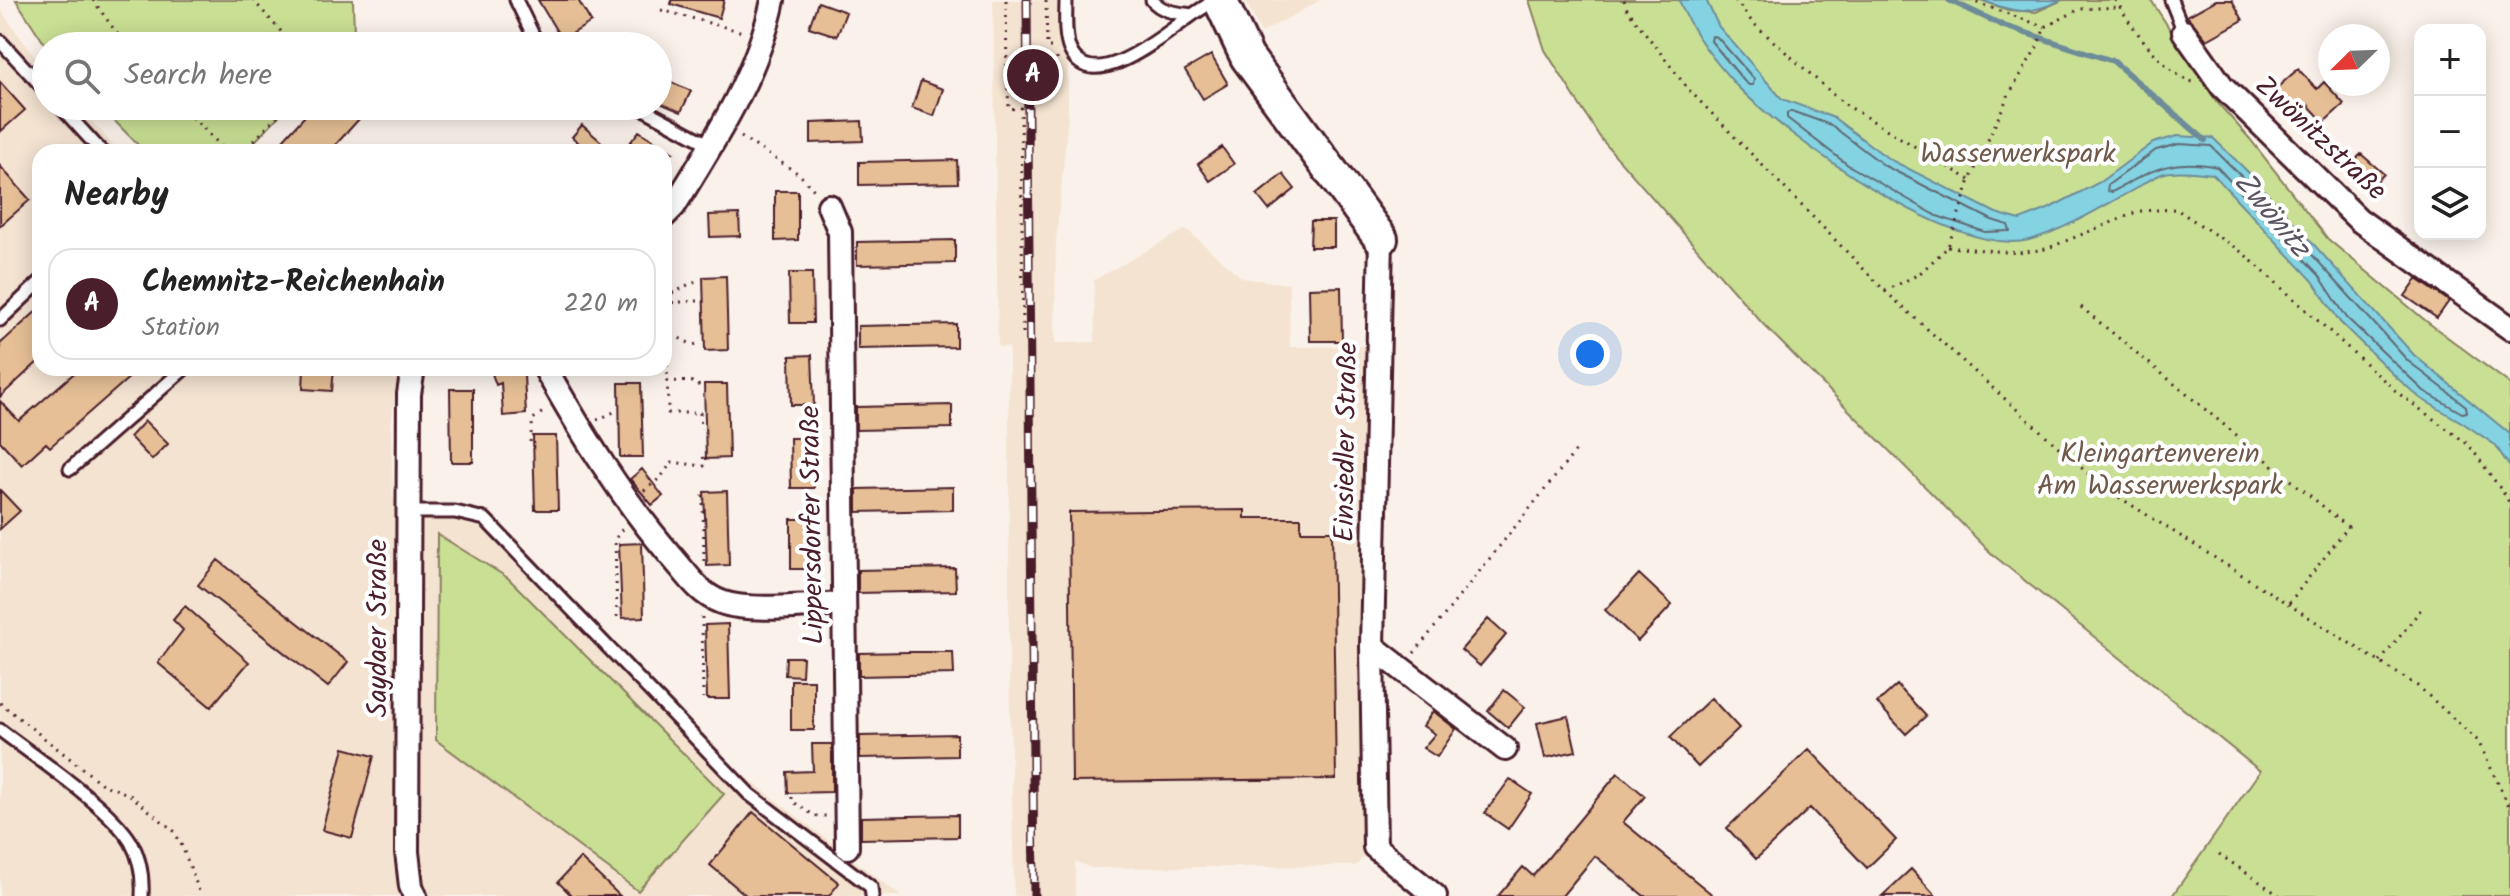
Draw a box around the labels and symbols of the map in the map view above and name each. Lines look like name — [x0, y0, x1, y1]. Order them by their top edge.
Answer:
north arrow — [2318, 24, 2390, 96]
pin: A — [1007, 45, 1059, 105]
street label: Zwönitzstraße — [2243, 65, 2397, 213]
park label: Wasserwerkspark — [1920, 132, 2117, 177]
water label: Zwönitz — [2220, 161, 2323, 271]
your location — [1570, 334, 1610, 374]
street label: Einsiedler Straße — [1323, 341, 1371, 542]
street label: Lippersdorfer Straße — [788, 405, 838, 645]
park label: Kleingartenverein Am Wasserwerkspark — [2037, 432, 2284, 509]
street label: Saydaer Straße — [356, 538, 401, 717]

